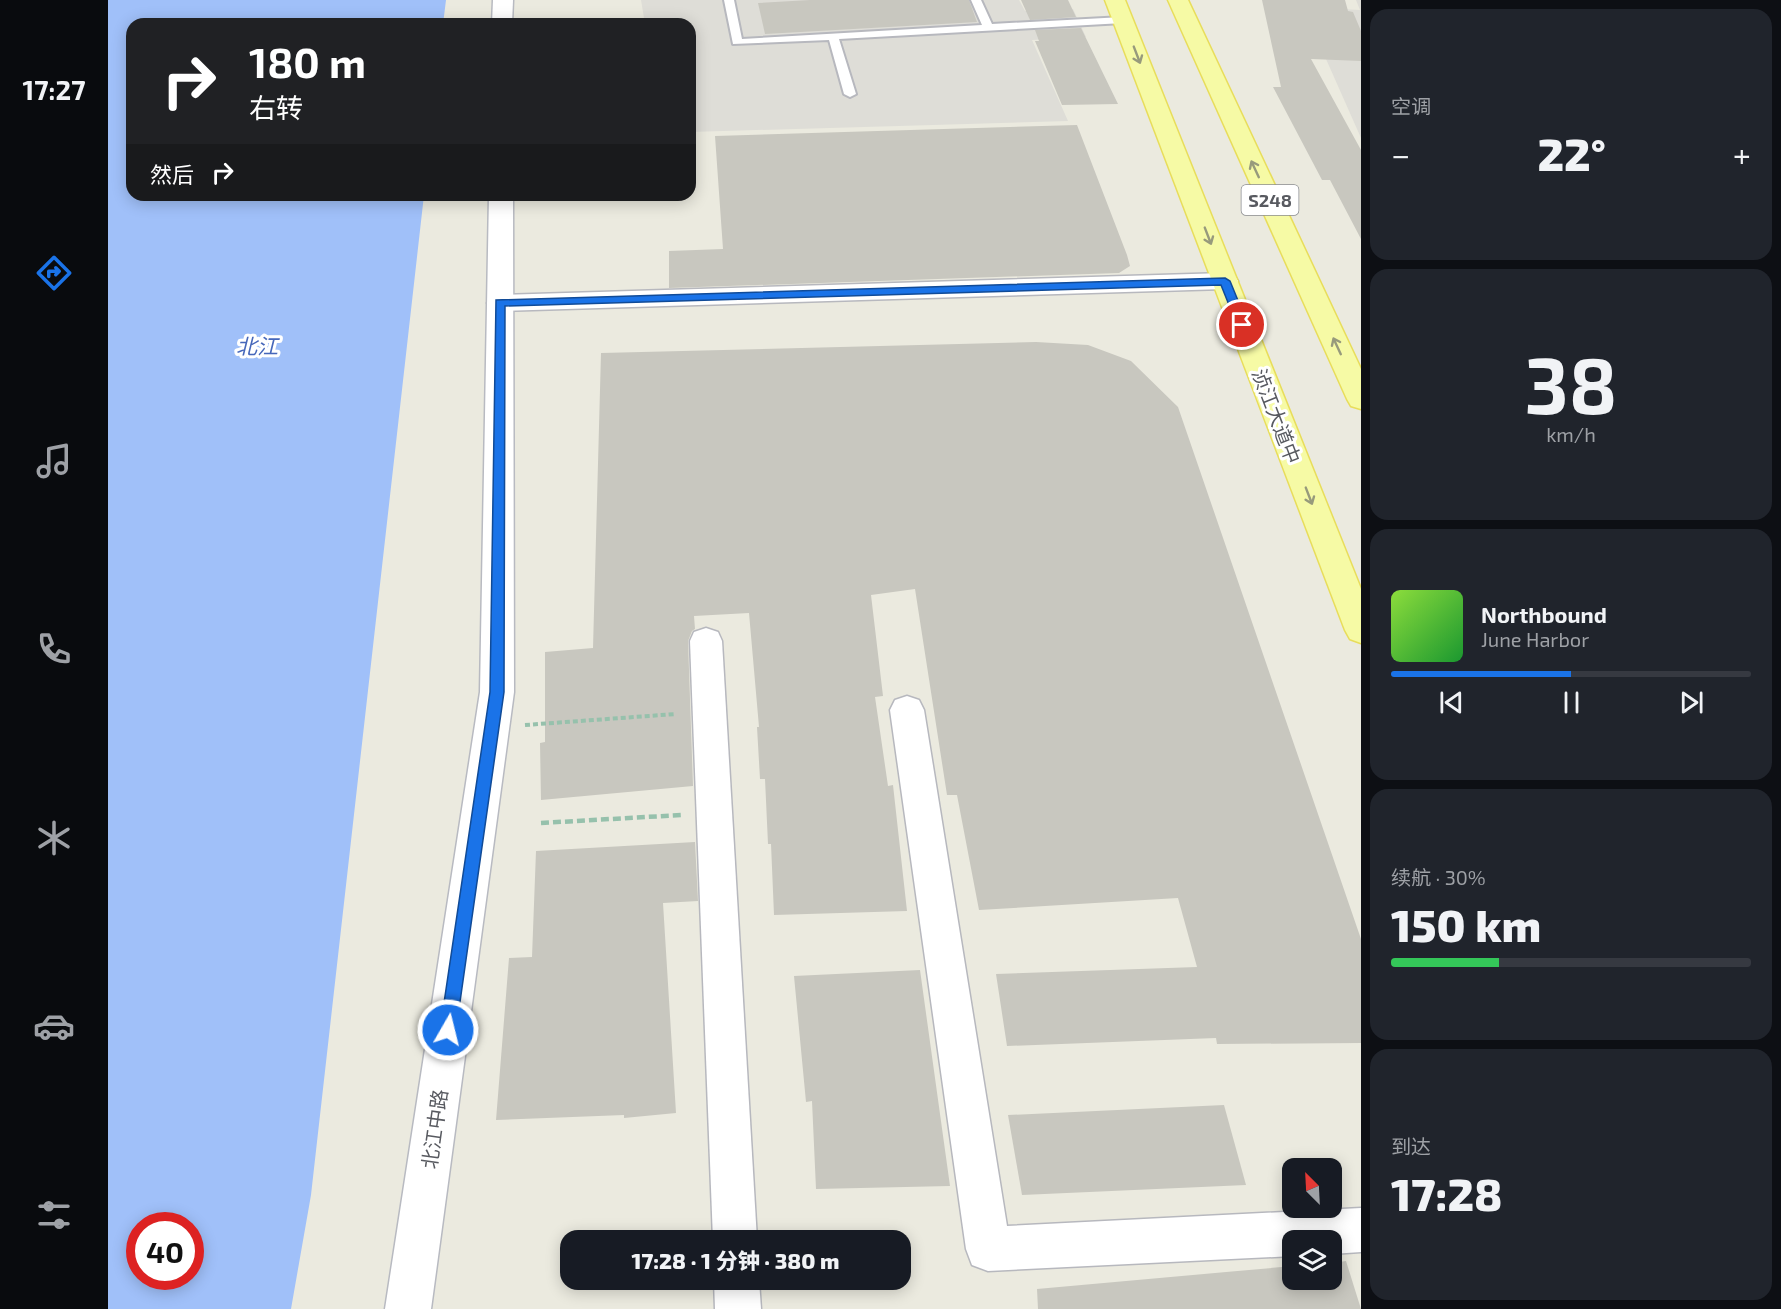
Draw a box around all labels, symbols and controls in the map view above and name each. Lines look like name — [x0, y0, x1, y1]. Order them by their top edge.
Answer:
text: 180 m — [249, 36, 366, 86]
icon: right — [150, 42, 228, 120]
one-way arrow — [1132, 45, 1143, 63]
text: 17:27 — [23, 73, 85, 105]
text: 右转 — [249, 91, 303, 123]
text: 空调 — [1391, 94, 1431, 118]
text: 22° — [1537, 126, 1606, 180]
text: − — [1391, 134, 1410, 174]
text: + — [1733, 134, 1751, 174]
icon: right — [206, 156, 239, 189]
one-way arrow — [1249, 160, 1261, 178]
text: 然后 — [150, 161, 194, 187]
road number: S248 — [1242, 185, 1298, 215]
one-way arrow — [1203, 226, 1214, 245]
icon: directions — [33, 252, 75, 294]
pin — [1216, 299, 1267, 350]
icon: arrive — [1225, 308, 1258, 341]
water label: 北江 — [236, 333, 280, 358]
text: 38 — [1525, 336, 1617, 430]
one-way arrow — [1330, 338, 1342, 356]
street label: 浈江大道中 — [1248, 365, 1306, 467]
text: km/h — [1546, 422, 1596, 446]
icon: music — [33, 440, 75, 482]
one-way arrow — [1304, 486, 1315, 505]
text: Northbound — [1481, 601, 1607, 627]
text: June Harbor — [1481, 627, 1589, 651]
icon: phone — [33, 628, 75, 670]
icon: previous — [1435, 686, 1468, 719]
icon: pause — [1555, 686, 1588, 719]
icon: next — [1675, 686, 1708, 719]
icon: climate — [33, 817, 75, 859]
text: 续航 · 30% — [1391, 865, 1486, 889]
text: 150 km — [1391, 897, 1541, 951]
position arrow — [416, 998, 480, 1062]
icon: car — [33, 1005, 75, 1047]
street label: 北江中路 — [417, 1088, 451, 1170]
text: 到达 — [1391, 1134, 1431, 1158]
north arrow — [1282, 1158, 1342, 1218]
map controls — [1282, 1158, 1342, 1290]
text: 17:28 — [1391, 1166, 1503, 1220]
icon: filters — [33, 1194, 75, 1236]
speed limit sign: 40 — [126, 1212, 204, 1290]
button: layers — [1282, 1230, 1342, 1290]
text: 17:28 · 1 分钟 · 380 m — [631, 1247, 840, 1273]

